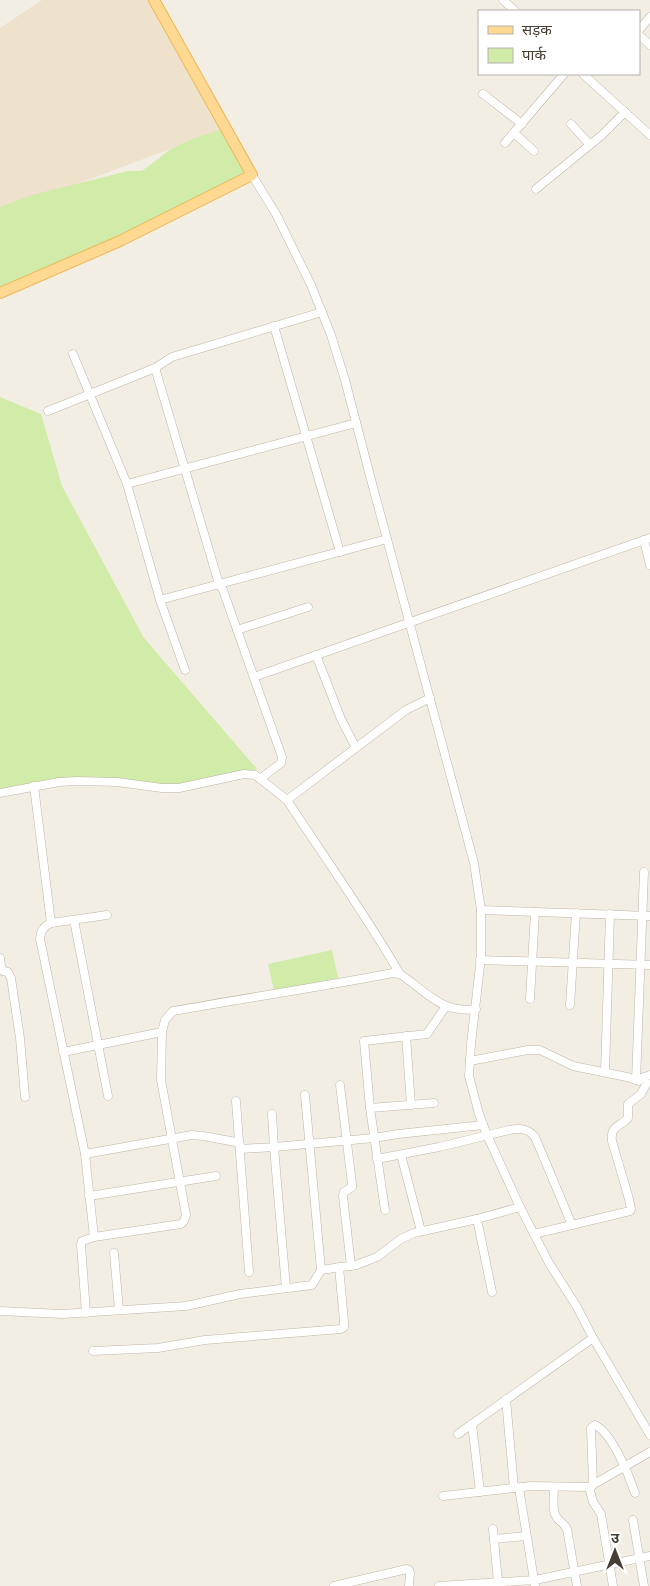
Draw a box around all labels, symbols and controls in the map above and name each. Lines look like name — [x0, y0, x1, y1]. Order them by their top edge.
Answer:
legend — [478, 10, 640, 75]
text: सड़क — [522, 20, 552, 40]
text: पार्क — [522, 45, 546, 65]
north arrow — [590, 1526, 640, 1576]
text: उ — [611, 1529, 620, 1547]

